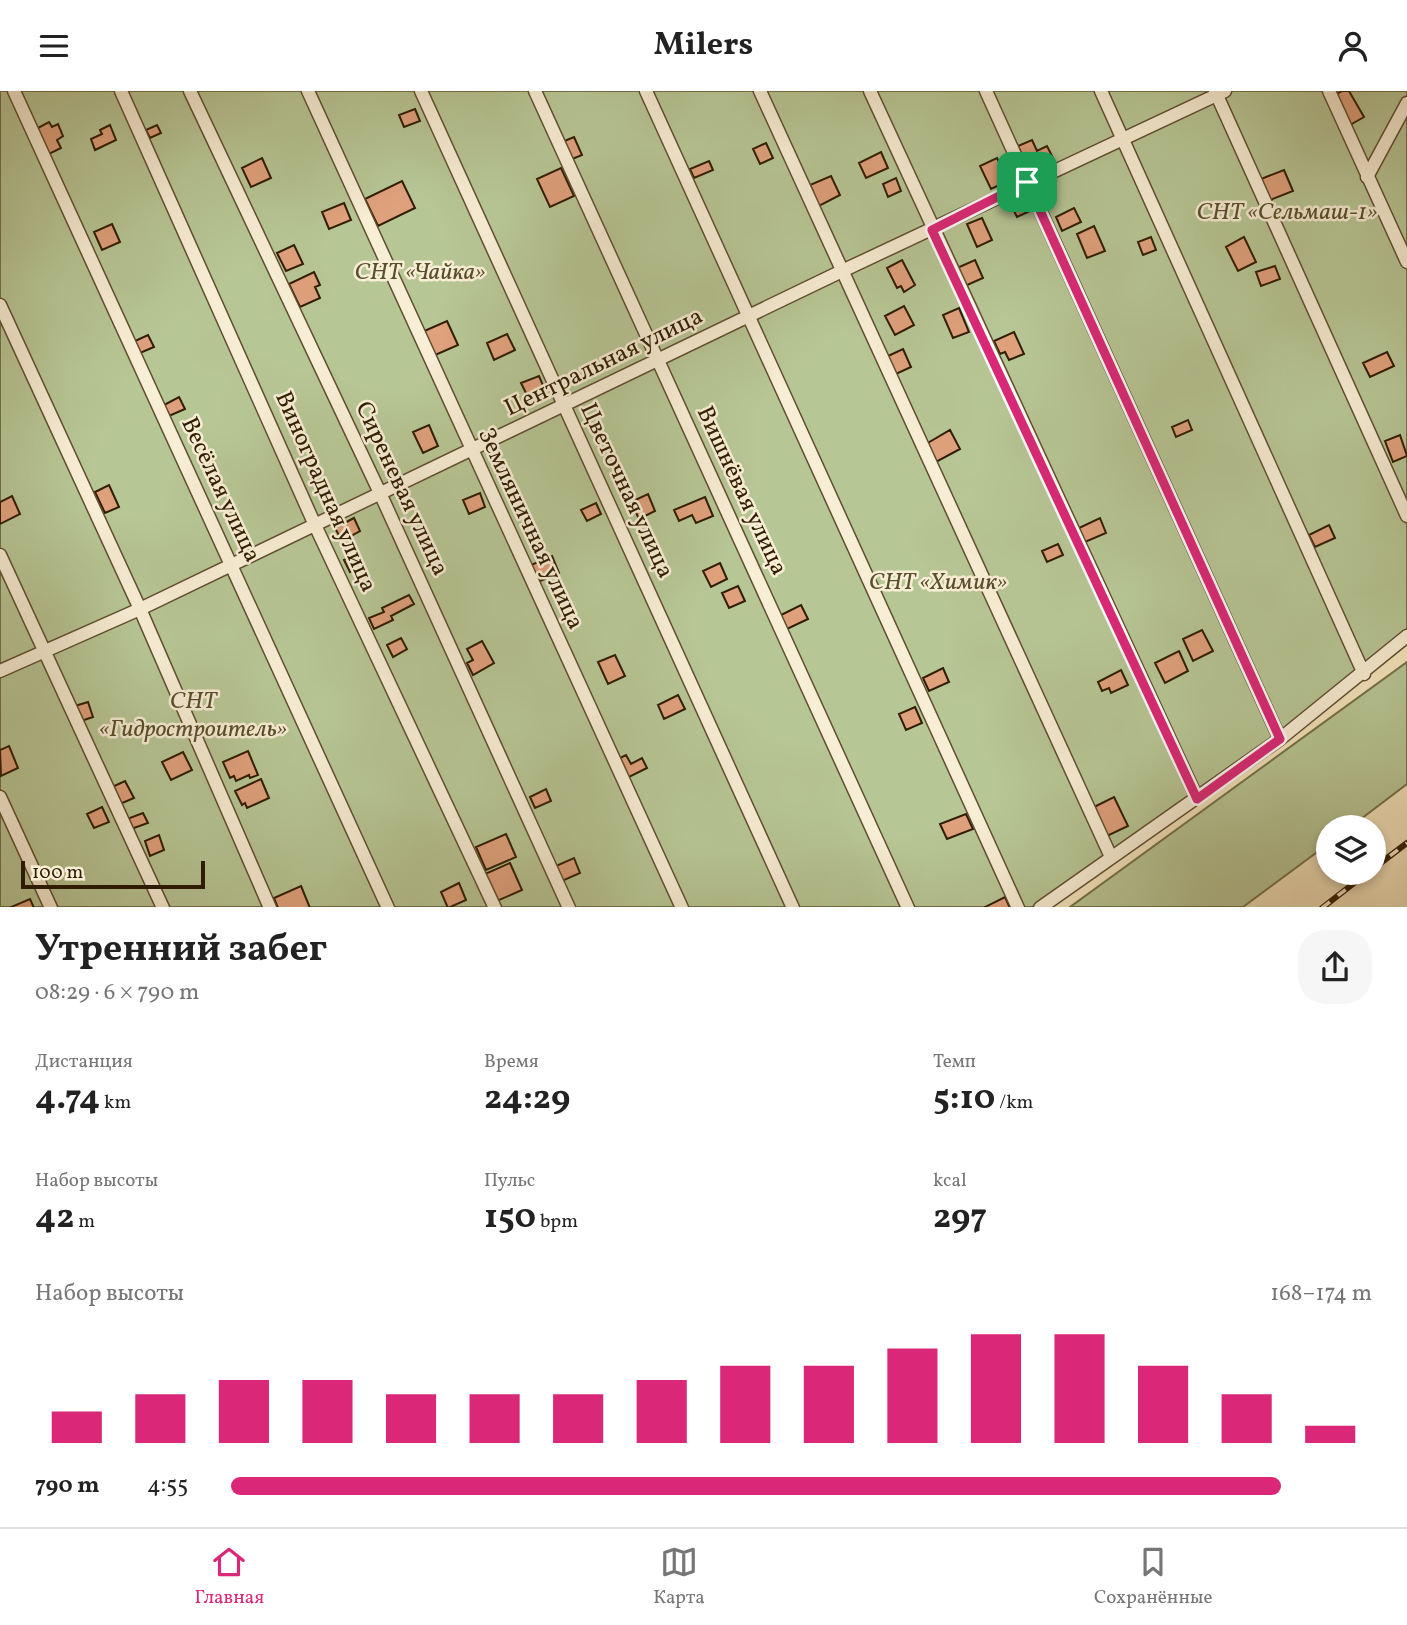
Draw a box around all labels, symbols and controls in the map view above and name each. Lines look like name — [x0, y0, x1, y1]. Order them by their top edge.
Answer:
text: Milers — [654, 24, 753, 68]
icon: menu — [35, 27, 73, 65]
icon: person — [1334, 27, 1372, 65]
pin — [997, 152, 1057, 212]
icon: arrive — [1008, 163, 1046, 201]
park label: СНТ «Сельмаш-1» — [1197, 196, 1377, 230]
park label: СНТ «Чайка» — [354, 256, 486, 290]
street label: Центральная улица — [499, 300, 709, 426]
street label: Виноградная улица — [265, 386, 385, 598]
street label: Сиреневая улица — [346, 396, 456, 582]
street label: Цветочная улица — [570, 398, 682, 584]
street label: Вишнёвая улица — [687, 401, 795, 581]
street label: Весёлая улица — [171, 412, 269, 568]
street label: Земляничная улица — [468, 422, 592, 636]
park label: СНТ «Химик» — [869, 566, 1007, 600]
park label: СНТ «Гидростроитель» — [99, 685, 287, 747]
map controls — [1316, 815, 1386, 885]
button: layers — [1316, 815, 1386, 885]
scale bar — [21, 859, 205, 890]
text: 100 m — [32, 860, 83, 886]
text: Утренний забег — [35, 924, 327, 977]
button: share — [1298, 930, 1372, 1004]
text: 08:29 · 6 × 790 m — [35, 977, 199, 1009]
text: Дистанция — [35, 1049, 133, 1075]
text: Время — [484, 1049, 539, 1075]
text: Темп — [933, 1049, 976, 1075]
text: 4.74 — [35, 1075, 100, 1123]
text: 24:29 — [484, 1075, 570, 1123]
text: 5:10 — [933, 1075, 995, 1123]
text: km — [100, 1090, 131, 1116]
text: /km — [995, 1090, 1033, 1116]
text: Набор высоты — [35, 1168, 158, 1194]
text: Пульс — [484, 1168, 535, 1194]
text: kcal — [933, 1168, 967, 1194]
text: 42 — [35, 1194, 74, 1242]
text: 150 — [484, 1194, 536, 1242]
text: 297 — [933, 1194, 987, 1242]
text: m — [74, 1209, 95, 1235]
text: bpm — [536, 1209, 578, 1235]
text: Набор высоты — [35, 1278, 184, 1310]
text: 168–174 m — [1270, 1278, 1372, 1310]
text: 790 m — [35, 1470, 99, 1502]
text: 4:55 — [147, 1470, 188, 1502]
tab: Главная — [195, 1543, 264, 1611]
tab: Карта — [653, 1543, 705, 1611]
tab: Сохранённые — [1094, 1543, 1212, 1611]

